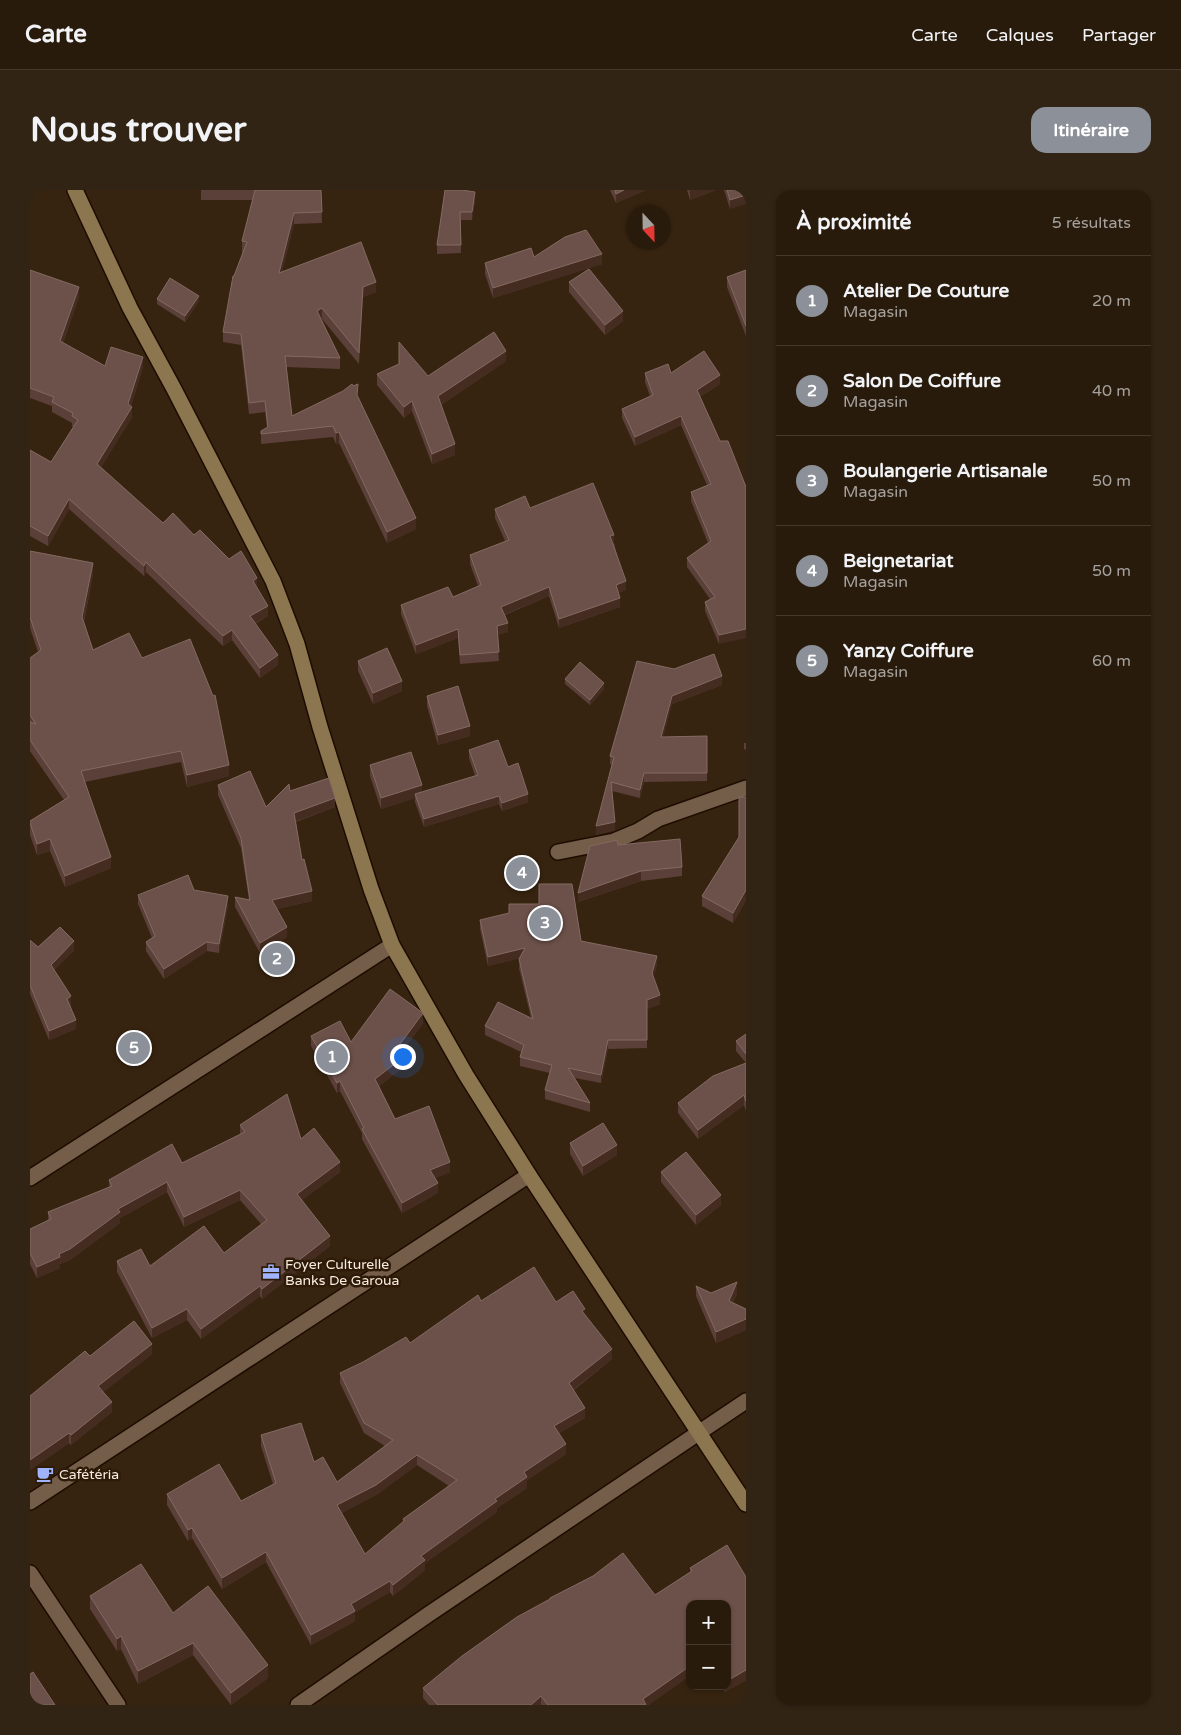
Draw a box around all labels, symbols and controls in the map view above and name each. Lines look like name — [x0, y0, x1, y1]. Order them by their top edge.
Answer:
text: Carte — [25, 20, 87, 49]
text: Carte — [911, 24, 958, 46]
text: Calques — [986, 24, 1054, 46]
text: Partager — [1082, 24, 1156, 46]
button: Itinéraire — [1031, 107, 1151, 153]
text: Nous trouver — [30, 109, 246, 151]
north arrow — [626, 205, 671, 250]
text: À proximité — [796, 210, 911, 235]
text: 5 résultats — [1052, 213, 1131, 233]
text: Atelier De Couture — [843, 280, 1009, 302]
text: 1 — [807, 291, 817, 311]
text: 20 m — [1092, 291, 1131, 311]
text: Magasin — [843, 302, 908, 322]
text: Salon De Coiffure — [843, 370, 1001, 392]
text: 2 — [807, 381, 817, 401]
text: 40 m — [1092, 381, 1131, 401]
text: Magasin — [843, 392, 908, 412]
text: Boulangerie Artisanale — [843, 460, 1047, 482]
text: 3 — [807, 471, 817, 491]
text: 50 m — [1092, 471, 1131, 491]
text: Magasin — [843, 482, 908, 502]
text: Beignetariat — [843, 550, 954, 572]
text: 4 — [807, 561, 817, 581]
text: 50 m — [1092, 561, 1131, 581]
text: Magasin — [843, 572, 908, 592]
text: Yanzy Coiffure — [843, 640, 974, 662]
text: 5 — [807, 651, 817, 671]
text: 60 m — [1092, 651, 1131, 671]
text: Magasin — [843, 662, 908, 682]
pin: 4 — [506, 854, 538, 892]
pin: 3 — [529, 904, 561, 942]
pin: 2 — [261, 940, 293, 978]
pin: 5 — [118, 1029, 150, 1067]
pin: 1 — [316, 1038, 348, 1076]
your location — [390, 1044, 416, 1070]
place label: Foyer Culturelle Banks De Garoua — [285, 1256, 399, 1289]
office icon: Foyer Culturelle Banks De Garoua — [261, 1262, 281, 1282]
cafe icon: Cafétéria — [35, 1464, 55, 1484]
place label: Cafétéria — [59, 1466, 119, 1483]
map controls — [686, 1600, 731, 1690]
button: + — [686, 1600, 731, 1645]
button: − — [686, 1645, 731, 1690]

